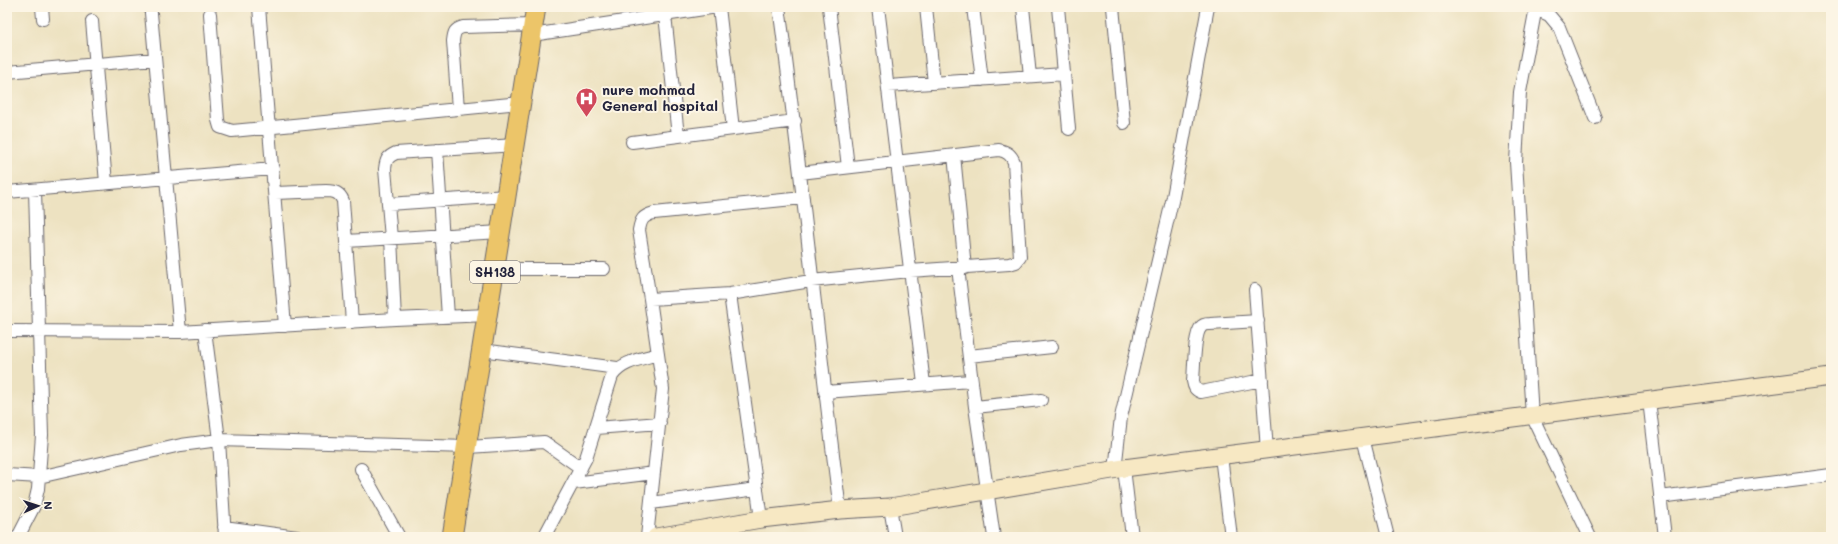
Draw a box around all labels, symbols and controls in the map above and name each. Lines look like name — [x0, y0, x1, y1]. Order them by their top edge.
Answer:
place label: nure mohmad General hospital — [602, 80, 718, 115]
hospital icon: nure mohmad General hospital — [573, 85, 599, 118]
road number: SH138 — [470, 261, 520, 283]
north arrow — [18, 486, 58, 526]
text: N — [41, 501, 56, 510]

